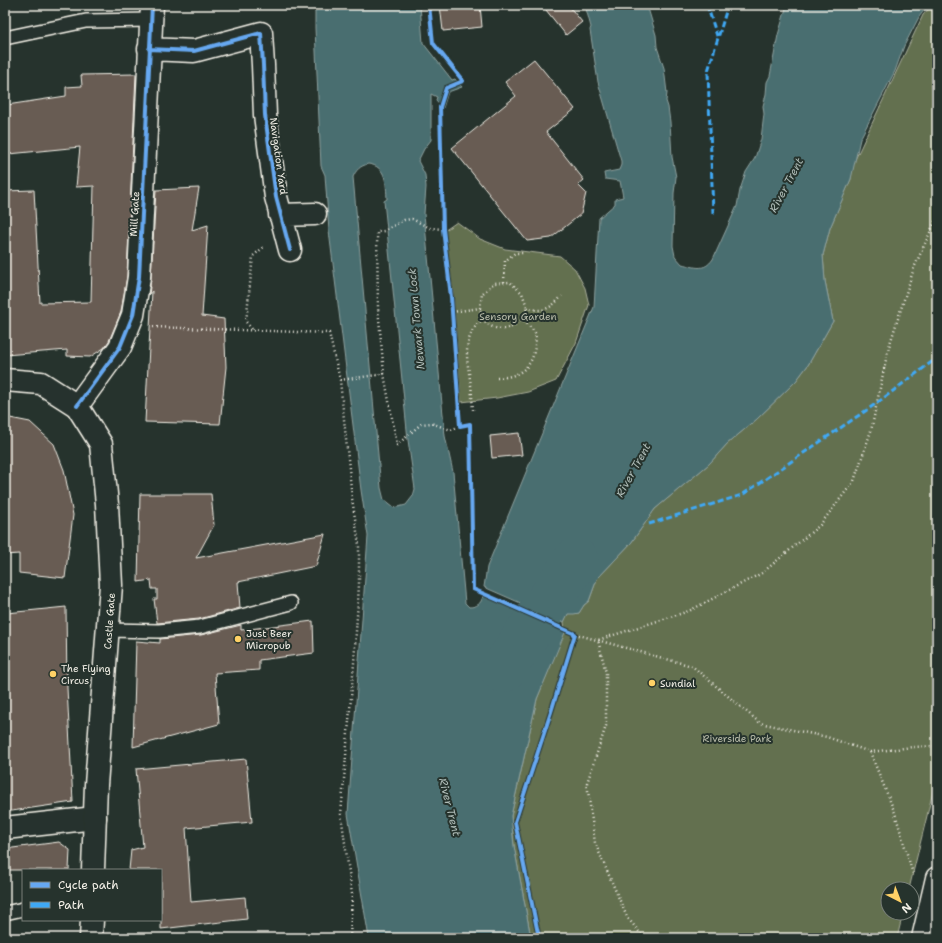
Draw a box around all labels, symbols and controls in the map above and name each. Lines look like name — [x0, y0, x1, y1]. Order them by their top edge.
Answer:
street label: Navigation Yard — [267, 117, 290, 196]
water label: River Trent — [766, 155, 807, 215]
street label: Mill Gate — [127, 191, 142, 237]
water label: Newark Town Lock — [405, 267, 428, 370]
park label: Sensory Garden — [479, 310, 557, 323]
water label: River Trent — [612, 440, 655, 500]
street label: Castle Gate — [101, 592, 118, 650]
place label: Just Beer Micropub — [246, 627, 292, 652]
marker: Just Beer Micropub — [233, 634, 243, 644]
place label: The Flying Circus — [61, 662, 111, 687]
marker: The Flying Circus — [48, 669, 58, 679]
place label: Sundial — [660, 677, 695, 690]
marker: Sundial — [647, 678, 657, 688]
park label: Riverside Park — [703, 732, 772, 745]
water label: River Trent — [435, 776, 464, 838]
legend — [22, 869, 162, 921]
text: Cycle path — [58, 877, 119, 893]
north arrow — [880, 881, 920, 921]
text: Path — [58, 897, 84, 913]
text: N — [898, 900, 915, 917]

